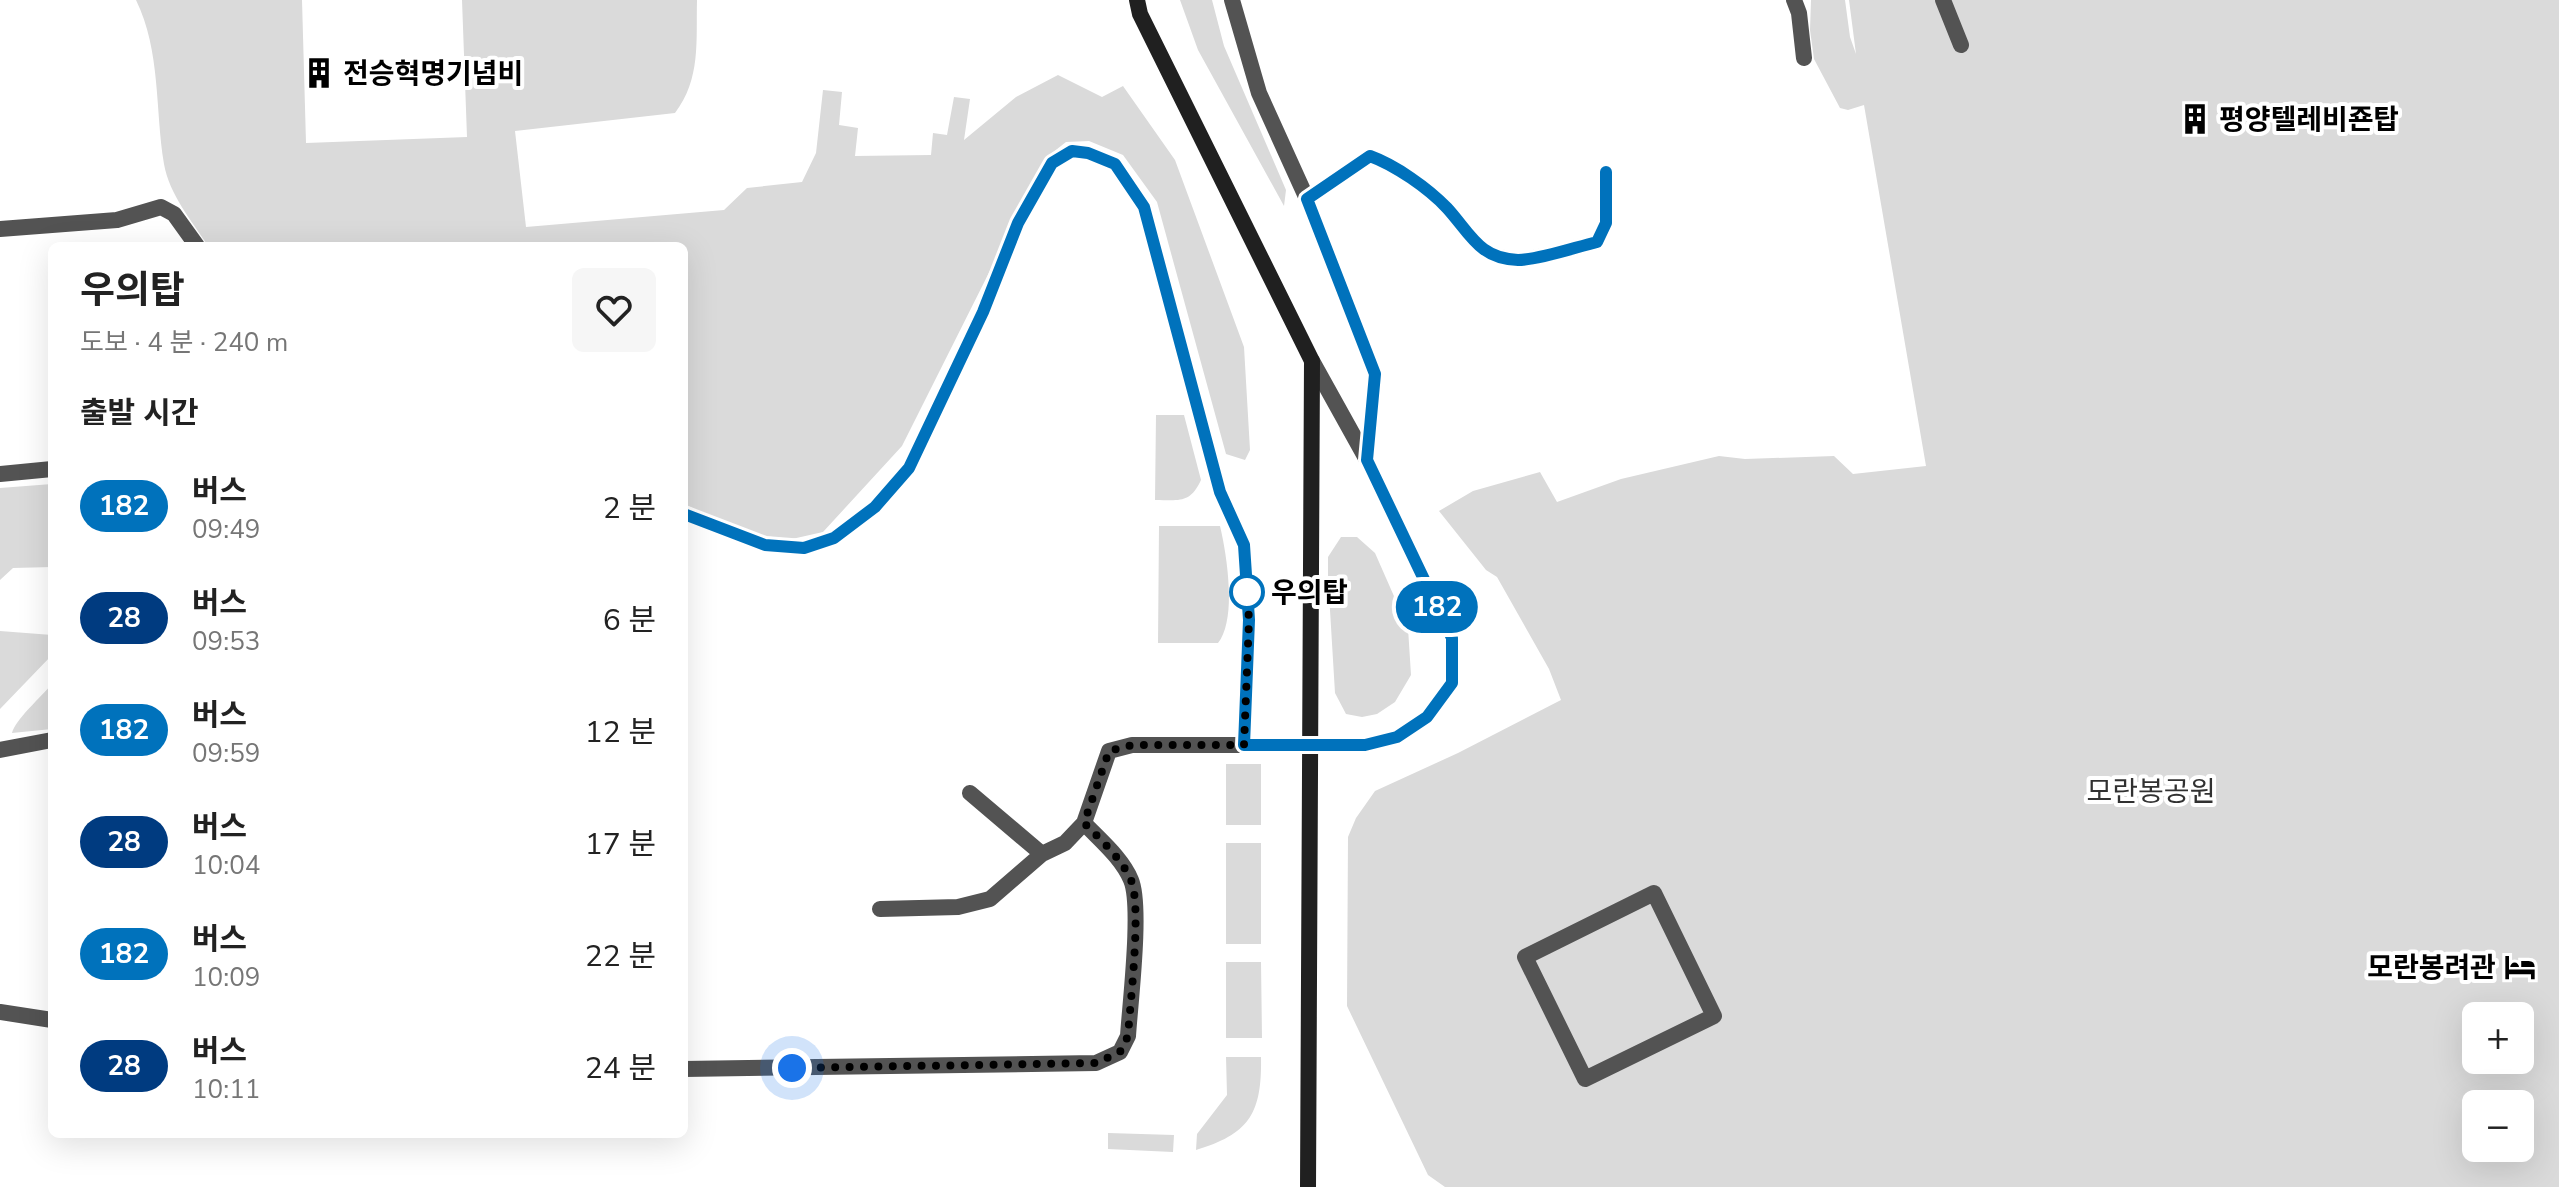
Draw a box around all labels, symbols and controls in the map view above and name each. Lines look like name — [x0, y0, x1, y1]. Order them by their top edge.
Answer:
place label: 전승혁명기념비 — [343, 55, 523, 93]
building icon: 전승혁명기념비 — [302, 56, 336, 90]
place label: 평양텔레비죤탑 — [2219, 101, 2399, 139]
building icon: 평양텔레비죤탑 — [2178, 102, 2212, 136]
text: 우의탑 — [80, 265, 185, 316]
button: heart — [572, 268, 656, 352]
text: 도보 · 4 분 · 240 m — [80, 325, 288, 360]
text: 출발 시간 — [80, 393, 199, 434]
text: 버스 — [192, 471, 247, 512]
text: 182 — [99, 487, 149, 525]
text: 2 분 — [603, 488, 656, 529]
text: 09:49 — [192, 512, 260, 547]
place label: 우의탑 — [1271, 574, 1348, 612]
marker: 우의탑 — [1230, 575, 1264, 609]
line badge: 182 — [1391, 581, 1483, 633]
text: 버스 — [192, 583, 247, 624]
text: 182 — [1412, 588, 1462, 626]
text: 28 — [107, 599, 141, 637]
text: 6 분 — [603, 600, 656, 641]
text: 09:53 — [192, 624, 260, 659]
text: 버스 — [192, 695, 247, 736]
text: 182 — [99, 711, 149, 749]
text: 12 분 — [585, 712, 656, 753]
text: 09:59 — [192, 736, 260, 771]
park label: 모란봉공원 — [2087, 773, 2215, 811]
text: 버스 — [192, 807, 247, 848]
text: 28 — [107, 823, 141, 861]
text: 17 분 — [585, 824, 656, 865]
text: 10:04 — [192, 848, 260, 883]
text: 버스 — [192, 919, 247, 960]
text: 182 — [99, 935, 149, 973]
text: 22 분 — [585, 936, 656, 977]
place label: 모란봉려관 — [2367, 949, 2496, 987]
hotel icon: 모란봉려관 — [2503, 950, 2537, 984]
text: 10:09 — [192, 960, 260, 995]
map controls — [2462, 1002, 2534, 1162]
button: + — [2462, 1002, 2534, 1074]
text: 버스 — [192, 1031, 247, 1072]
text: 28 — [107, 1047, 141, 1085]
text: 24 분 — [585, 1048, 656, 1089]
your location — [772, 1048, 812, 1088]
text: 10:11 — [192, 1072, 260, 1107]
button: − — [2462, 1090, 2534, 1162]

